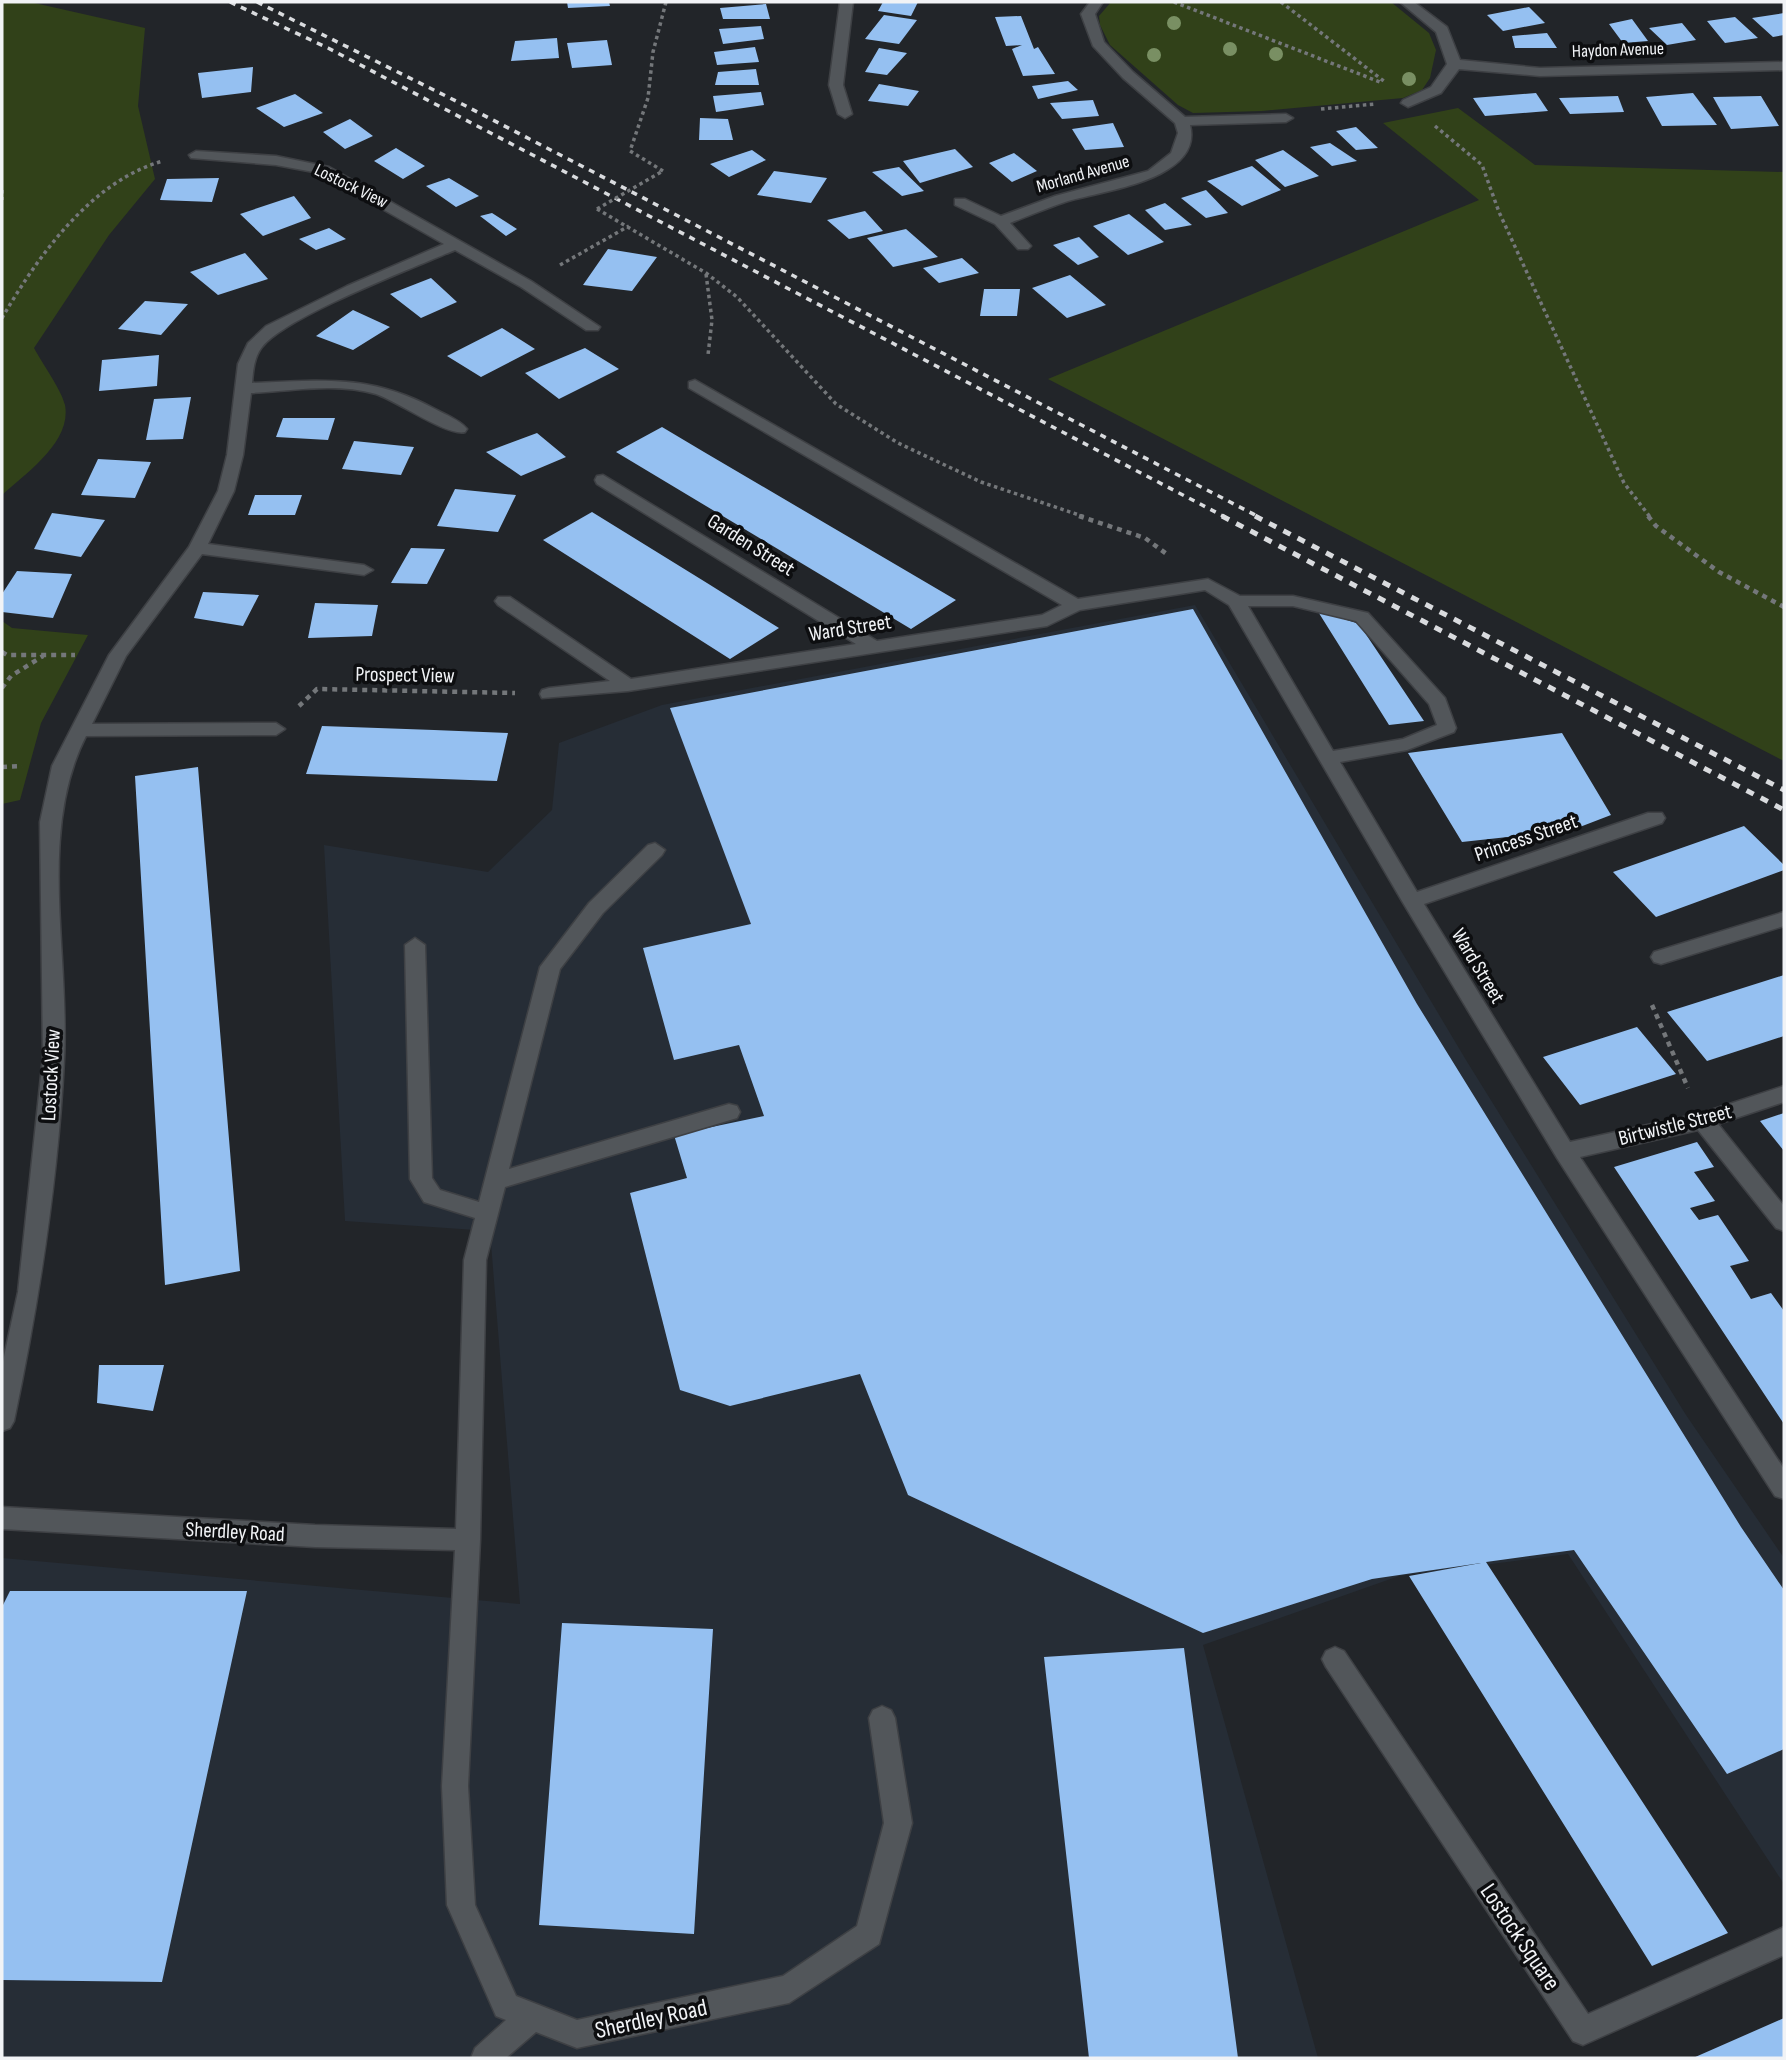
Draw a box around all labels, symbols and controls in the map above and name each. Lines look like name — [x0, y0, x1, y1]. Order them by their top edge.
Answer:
street label: Haydon Avenue — [1572, 38, 1664, 62]
street label: Morland Avenue — [1034, 151, 1132, 197]
street label: Lostock View — [311, 159, 391, 213]
street label: Garden Street — [703, 508, 799, 582]
street label: Ward Street — [807, 609, 893, 647]
street label: Prospect View — [355, 662, 455, 688]
street label: Princess Street — [1471, 809, 1581, 867]
street label: Ward Street — [1446, 924, 1510, 1008]
street label: Lostock View — [36, 1028, 66, 1122]
street label: Birtwistle Street — [1616, 1099, 1734, 1151]
street label: Sherdley Road — [185, 1517, 285, 1547]
street label: Lostock Square — [1474, 1878, 1566, 1996]
street label: Sherdley Road — [592, 1993, 710, 2045]

